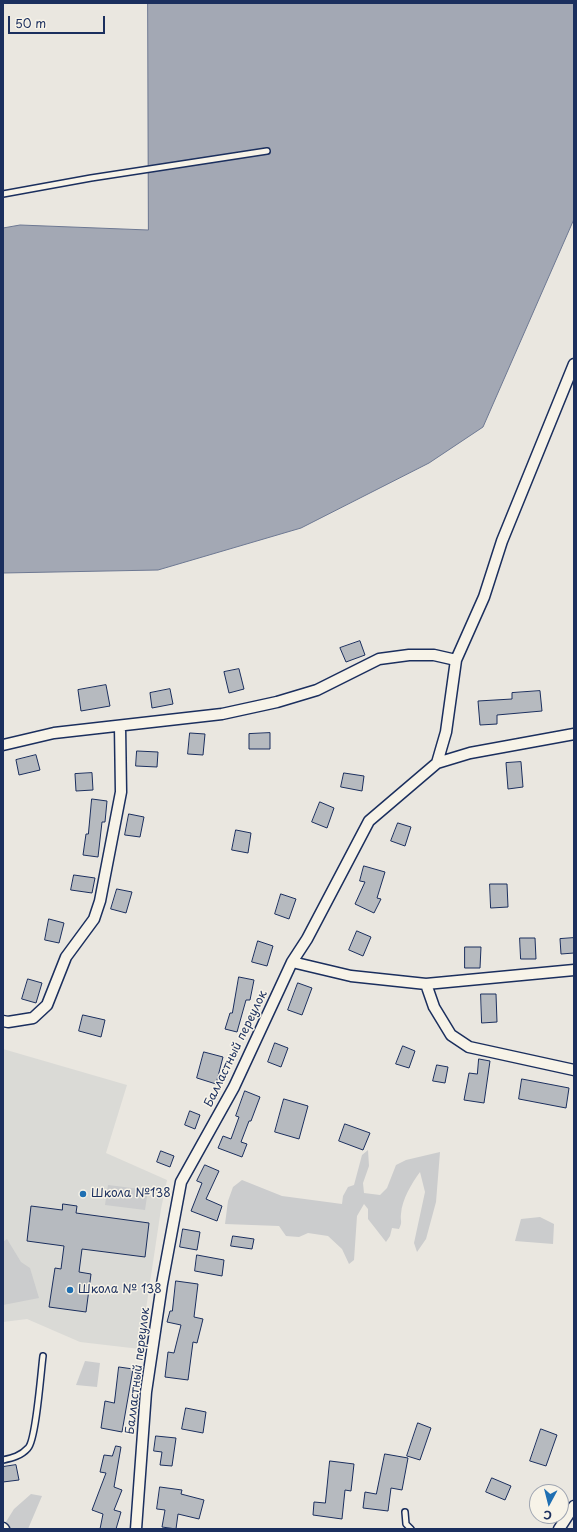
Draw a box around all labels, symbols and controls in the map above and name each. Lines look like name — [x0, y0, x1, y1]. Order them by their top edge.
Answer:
scale bar — [10, 8, 107, 34]
text: 50 m — [15, 14, 46, 32]
street label: Балластный переулок — [201, 988, 271, 1110]
place label: Школа №138 — [91, 1187, 171, 1201]
marker: Школа №138 — [78, 1189, 88, 1199]
place label: Школа № 138 — [78, 1283, 162, 1297]
marker: Школа № 138 — [65, 1285, 75, 1295]
street label: Балластный переулок — [123, 1307, 153, 1435]
north arrow — [529, 1484, 569, 1524]
text: С — [542, 1506, 553, 1524]

